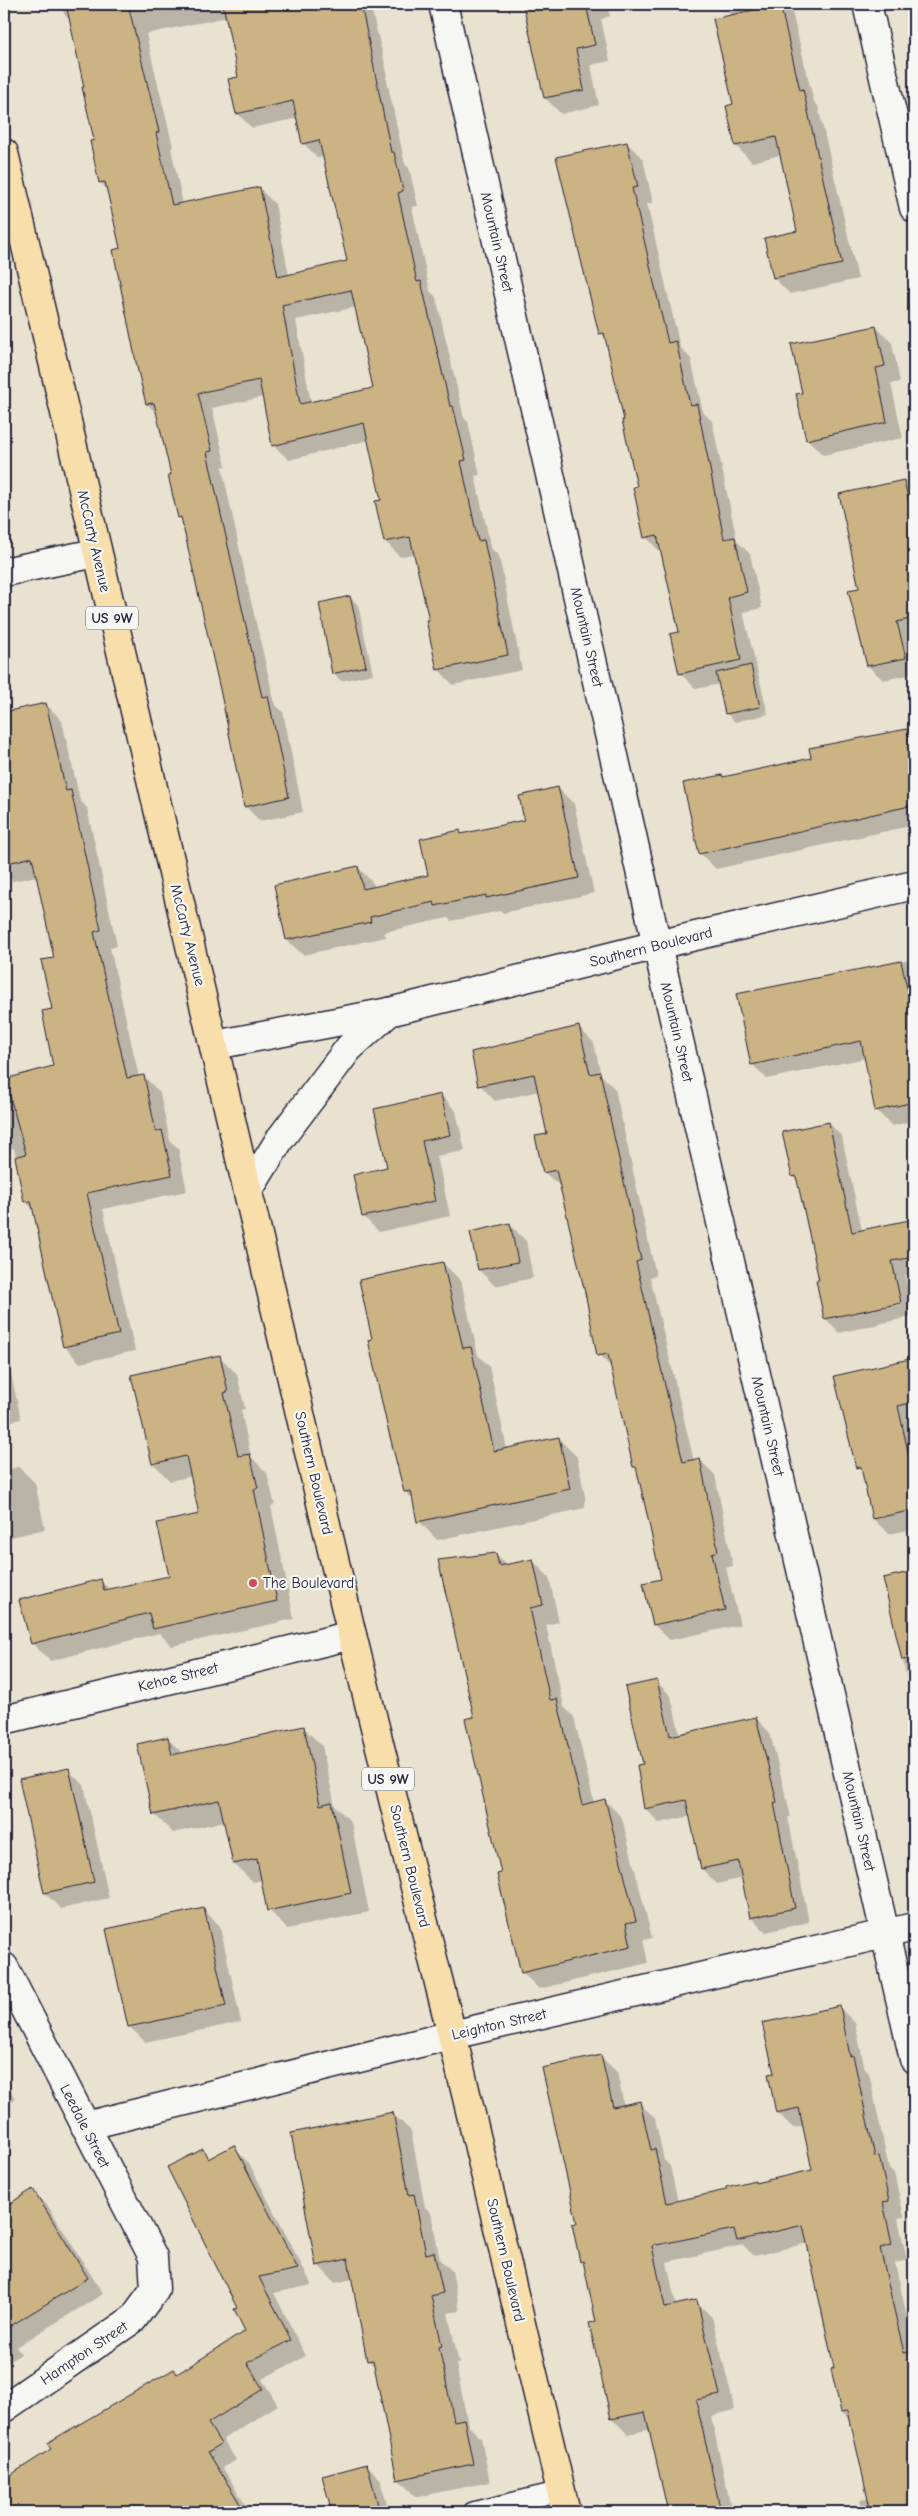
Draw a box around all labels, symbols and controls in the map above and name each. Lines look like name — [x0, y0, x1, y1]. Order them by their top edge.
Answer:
street label: Mountain Street — [477, 190, 517, 295]
street label: McCarty Avenue — [73, 488, 115, 594]
street label: Mountain Street — [567, 585, 607, 690]
road number: US 9W — [86, 606, 138, 630]
street label: McCarty Avenue — [167, 882, 209, 988]
street label: Southern Boulevard — [588, 923, 714, 971]
street label: Mountain Street — [657, 980, 697, 1085]
street label: Mountain Street — [748, 1374, 788, 1479]
street label: Southern Boulevard — [291, 1410, 337, 1536]
place label: The Boulevard — [263, 1574, 354, 1592]
marker: The Boulevard — [247, 1577, 259, 1589]
street label: Kehoe Street — [136, 1658, 221, 1696]
road number: US 9W — [362, 1768, 414, 1790]
street label: Mountain Street — [839, 1769, 879, 1874]
street label: Southern Boulevard — [386, 1803, 434, 1929]
street label: Leighton Street — [450, 2004, 549, 2044]
street label: Leedale Street — [56, 2081, 114, 2171]
street label: Southern Boulevard — [483, 2197, 529, 2323]
street label: Hampton Street — [37, 2317, 132, 2389]

